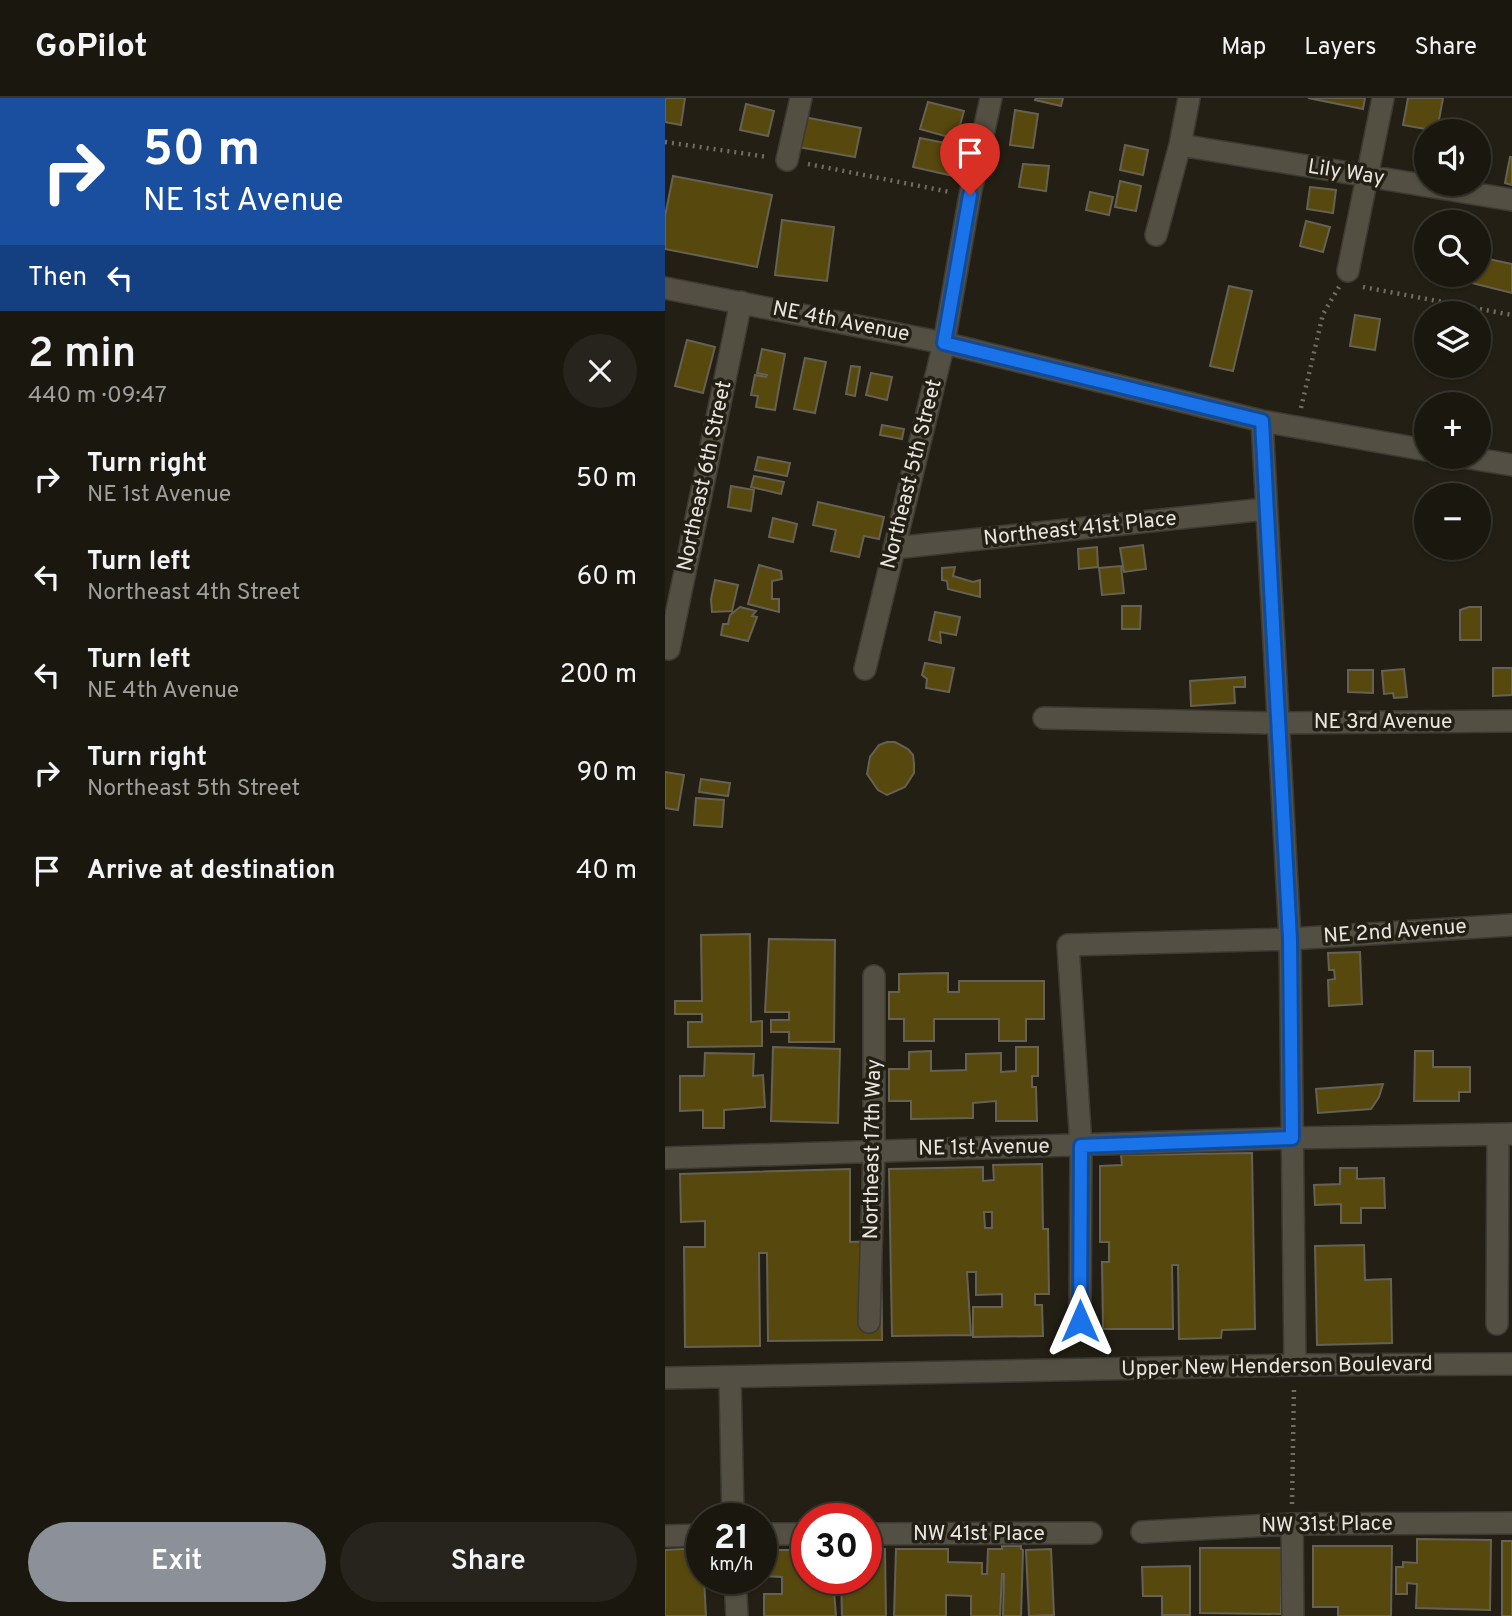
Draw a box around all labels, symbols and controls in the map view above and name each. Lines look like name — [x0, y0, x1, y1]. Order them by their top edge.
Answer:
text: GoPilot — [35, 27, 148, 69]
text: Map — [1221, 33, 1266, 63]
text: Layers — [1304, 33, 1376, 63]
text: Share — [1414, 33, 1477, 63]
map controls — [1414, 119, 1491, 560]
button: sound — [1414, 119, 1491, 196]
text: 50 m — [143, 121, 260, 183]
pin — [940, 123, 1000, 195]
icon: right — [28, 126, 119, 217]
icon: arrive — [951, 134, 989, 172]
street label: Lily Way — [1306, 154, 1386, 192]
text: NE 1st Avenue — [143, 182, 344, 222]
button: search — [1414, 210, 1491, 287]
icon: left — [101, 259, 139, 297]
text: Then — [28, 262, 87, 295]
street label: NE 4th Avenue — [770, 295, 912, 349]
button: layers — [1414, 301, 1491, 378]
text: 2 min — [28, 329, 136, 382]
button: close — [563, 334, 637, 408]
street label: Northeast 5th Street — [875, 376, 949, 572]
street label: Northeast 6th Street — [672, 378, 738, 574]
text: 440 m · 09:47 — [28, 382, 167, 411]
button: + — [1414, 392, 1491, 469]
text: Turn right — [87, 448, 207, 481]
icon: right — [28, 460, 66, 498]
text: 50 m — [576, 463, 637, 496]
text: NE 1st Avenue — [87, 481, 231, 510]
button: − — [1414, 483, 1491, 560]
street label: Northeast 41st Place — [982, 505, 1178, 553]
text: Turn left — [87, 546, 191, 579]
icon: left — [28, 558, 66, 596]
text: 60 m — [577, 561, 637, 594]
text: Northeast 4th Street — [87, 579, 300, 608]
text: Turn left — [87, 644, 191, 677]
icon: left — [28, 656, 66, 694]
text: 200 m — [560, 659, 637, 692]
text: NE 4th Avenue — [87, 677, 239, 706]
street label: NE 3rd Avenue — [1314, 709, 1452, 736]
text: Turn right — [87, 742, 207, 775]
icon: right — [28, 754, 66, 792]
text: 90 m — [577, 757, 637, 790]
text: Northeast 5th Street — [87, 775, 300, 804]
icon: arrive — [28, 852, 66, 890]
text: Arrive at destination — [87, 855, 335, 888]
text: 40 m — [576, 855, 637, 888]
street label: NE 2nd Avenue — [1323, 914, 1467, 950]
street label: Northeast 17th Way — [858, 1058, 888, 1240]
street label: NE 1st Avenue — [918, 1133, 1050, 1163]
position arrow — [1043, 1284, 1117, 1358]
street label: Upper New Henderson Boulevard — [1121, 1351, 1433, 1383]
speed limit sign: 30 — [791, 1503, 882, 1594]
street label: NW 31st Place — [1261, 1510, 1393, 1540]
text: 21 — [714, 1517, 749, 1561]
street label: NW 41st Place — [913, 1521, 1045, 1548]
button: Exit — [28, 1522, 326, 1602]
button: Share — [340, 1522, 637, 1602]
text: km/h — [710, 1554, 753, 1577]

